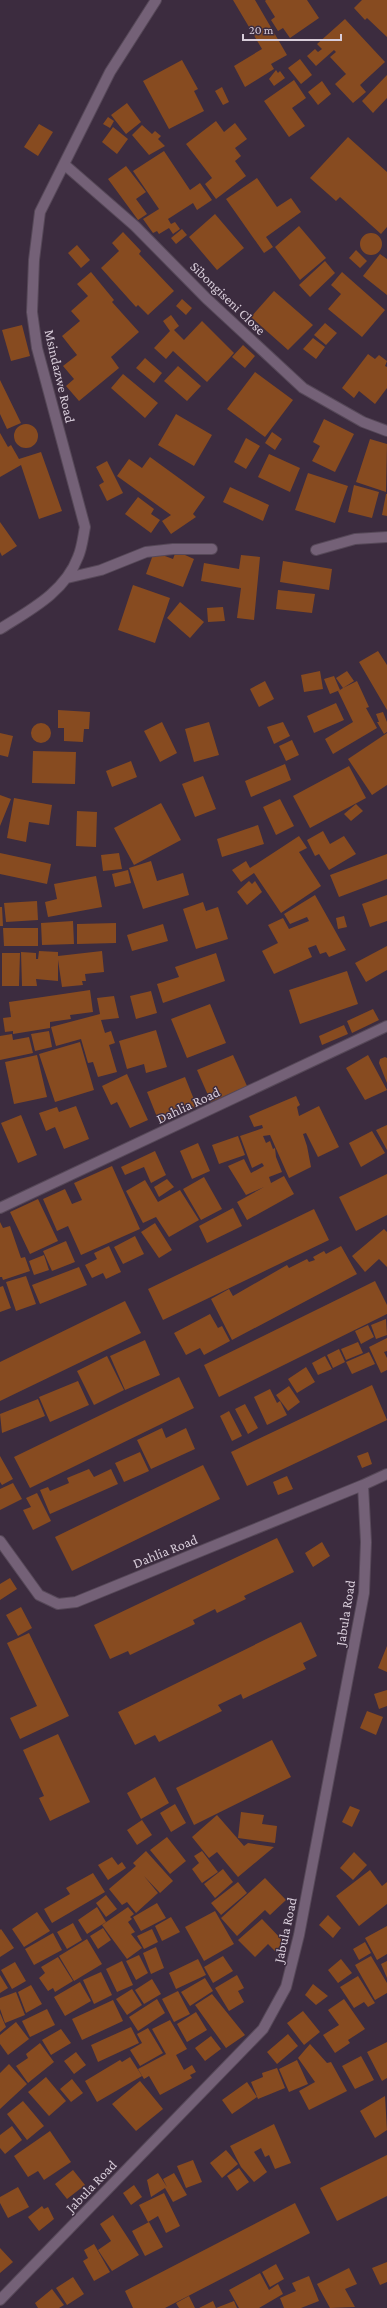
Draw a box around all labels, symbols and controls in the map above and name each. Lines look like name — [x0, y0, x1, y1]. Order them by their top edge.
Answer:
scale bar — [243, 16, 341, 42]
text: 20 m — [249, 23, 274, 37]
street label: Sibongiseni Close — [187, 258, 269, 338]
street label: Msindazwe Road — [41, 328, 79, 425]
street label: Dahlia Road — [154, 1083, 223, 1127]
street label: Dahlia Road — [130, 1531, 200, 1571]
street label: Jabula Road — [332, 1578, 358, 1649]
street label: Jabula Road — [270, 1895, 300, 1966]
street label: Jabula Road — [61, 2156, 120, 2217]

